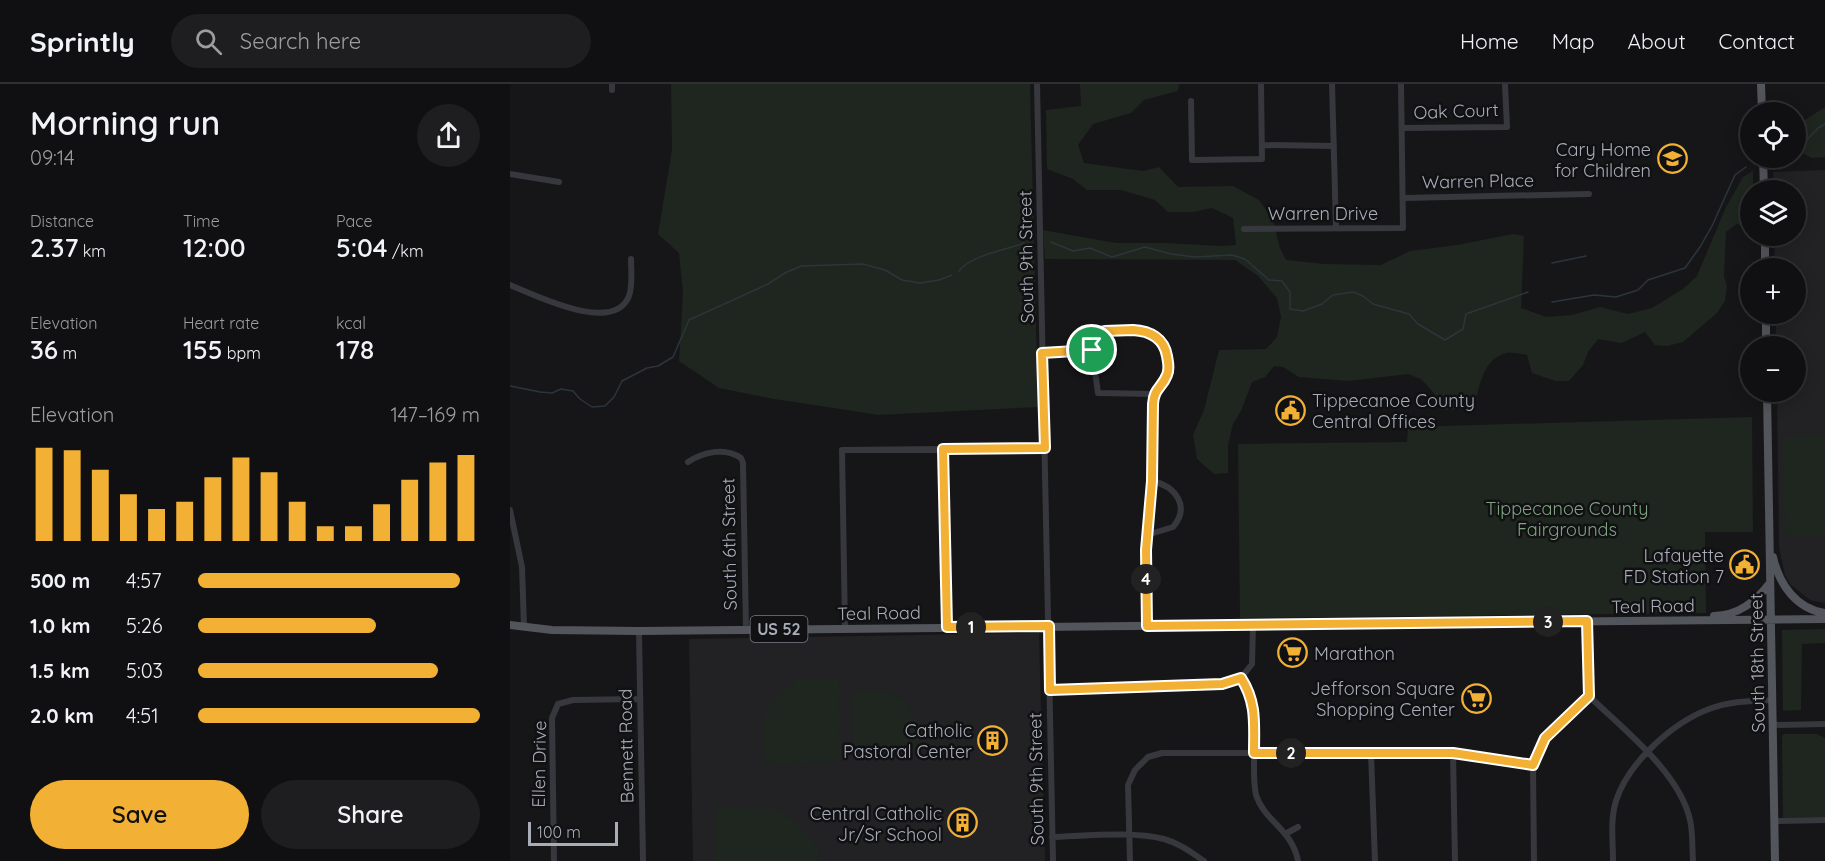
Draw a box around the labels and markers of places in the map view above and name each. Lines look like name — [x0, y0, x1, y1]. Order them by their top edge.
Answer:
place label: Cary Home for Children — [1555, 138, 1651, 182]
school or university icon: Cary Home for Children — [1656, 143, 1688, 175]
pin — [1066, 324, 1117, 375]
place label: Tippecanoe County Central Offices — [1312, 389, 1475, 433]
public building icon: Tippecanoe County Central Offices — [1275, 394, 1307, 426]
place label: Lafayette FD Station 7 — [1623, 544, 1724, 588]
public building icon: Lafayette FD Station 7 — [1729, 549, 1761, 581]
pin: 4 — [1131, 564, 1161, 594]
pin: 3 — [1533, 607, 1563, 637]
pin: 1 — [956, 612, 986, 642]
supermarket icon: Marathon — [1277, 637, 1309, 669]
place label: Marathon — [1314, 642, 1395, 665]
place label: Jefforson Square Shopping Center — [1310, 677, 1455, 721]
supermarket icon: Jefforson Square Shopping Center — [1460, 682, 1492, 714]
place label: Catholic Pastoral Center — [843, 719, 972, 763]
building icon: Catholic Pastoral Center — [977, 724, 1009, 756]
pin: 2 — [1276, 738, 1306, 768]
place label: Central Catholic Jr/Sr School — [810, 802, 942, 846]
building icon: Central Catholic Jr/Sr School — [947, 807, 979, 839]

